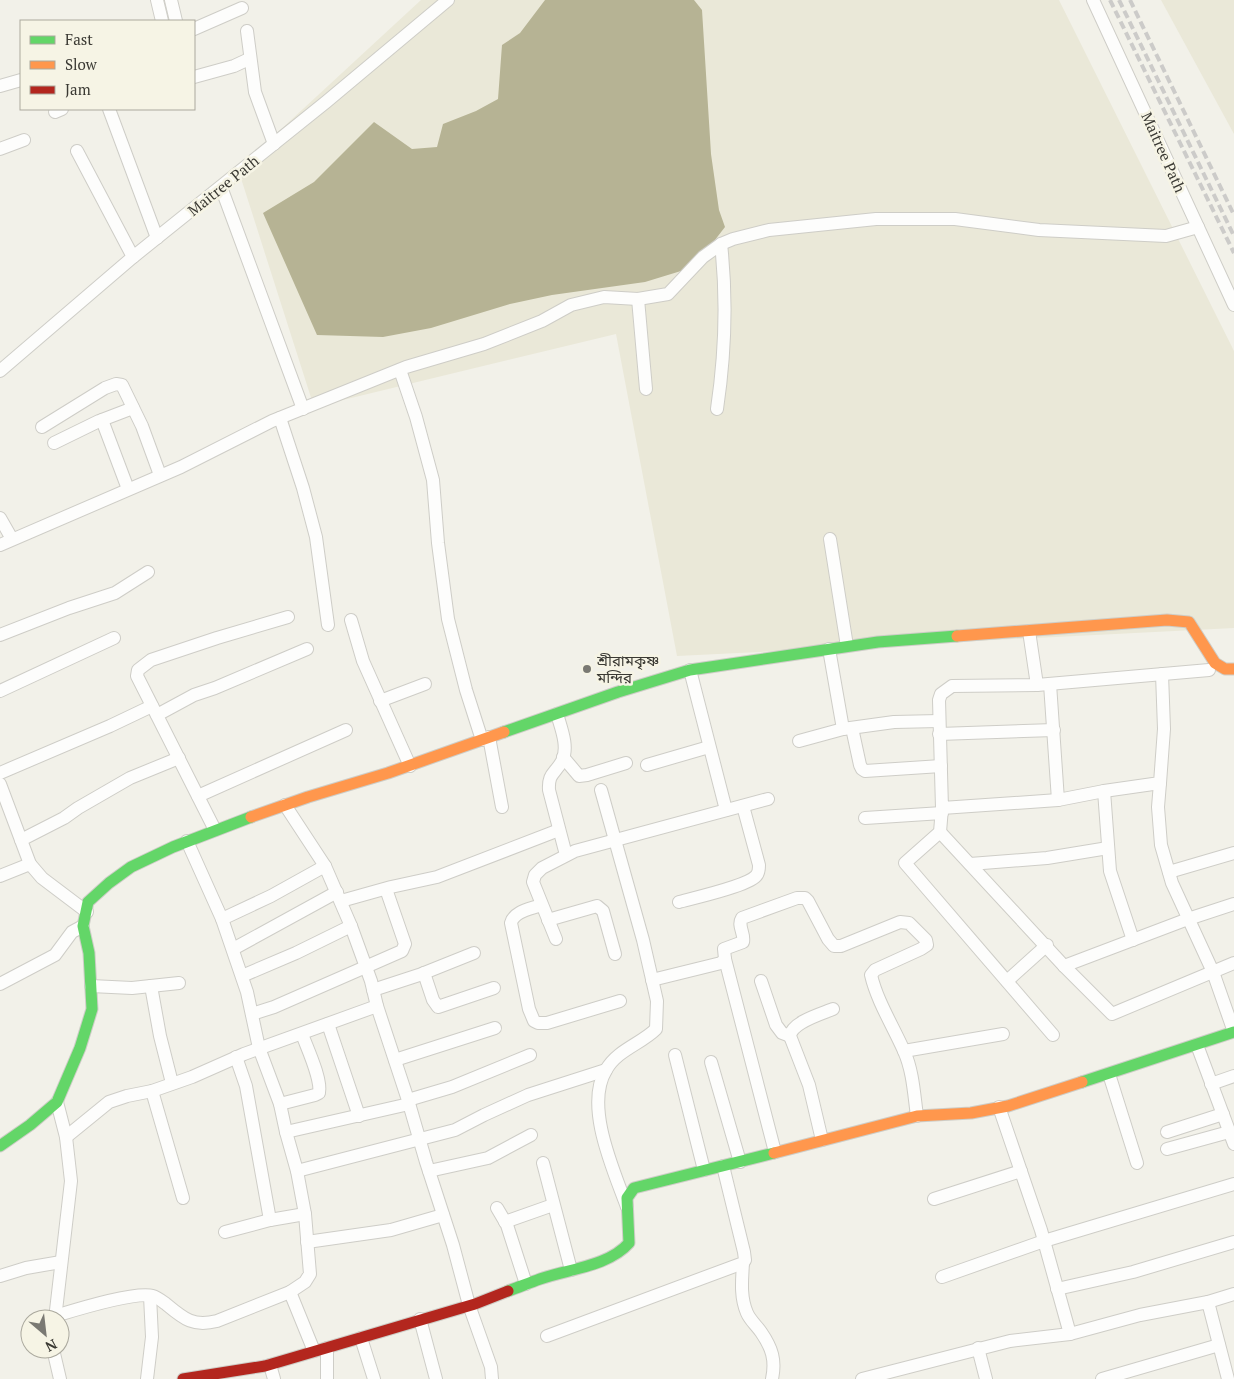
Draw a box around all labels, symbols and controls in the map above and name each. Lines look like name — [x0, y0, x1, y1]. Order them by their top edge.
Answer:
legend — [20, 20, 195, 110]
text: Fast — [65, 29, 93, 49]
text: Slow — [65, 54, 98, 74]
text: Jam — [65, 79, 91, 99]
street label: Maitree Path — [1137, 109, 1191, 196]
street label: Maitree Path — [183, 150, 263, 220]
place label: শ্রীরামকৃষ্ণ মন্দির — [596, 650, 659, 687]
marker: শ্রীরামকৃষ্ণ মন্দির — [581, 663, 593, 675]
north arrow — [20, 1309, 70, 1359]
text: N — [42, 1335, 60, 1357]

